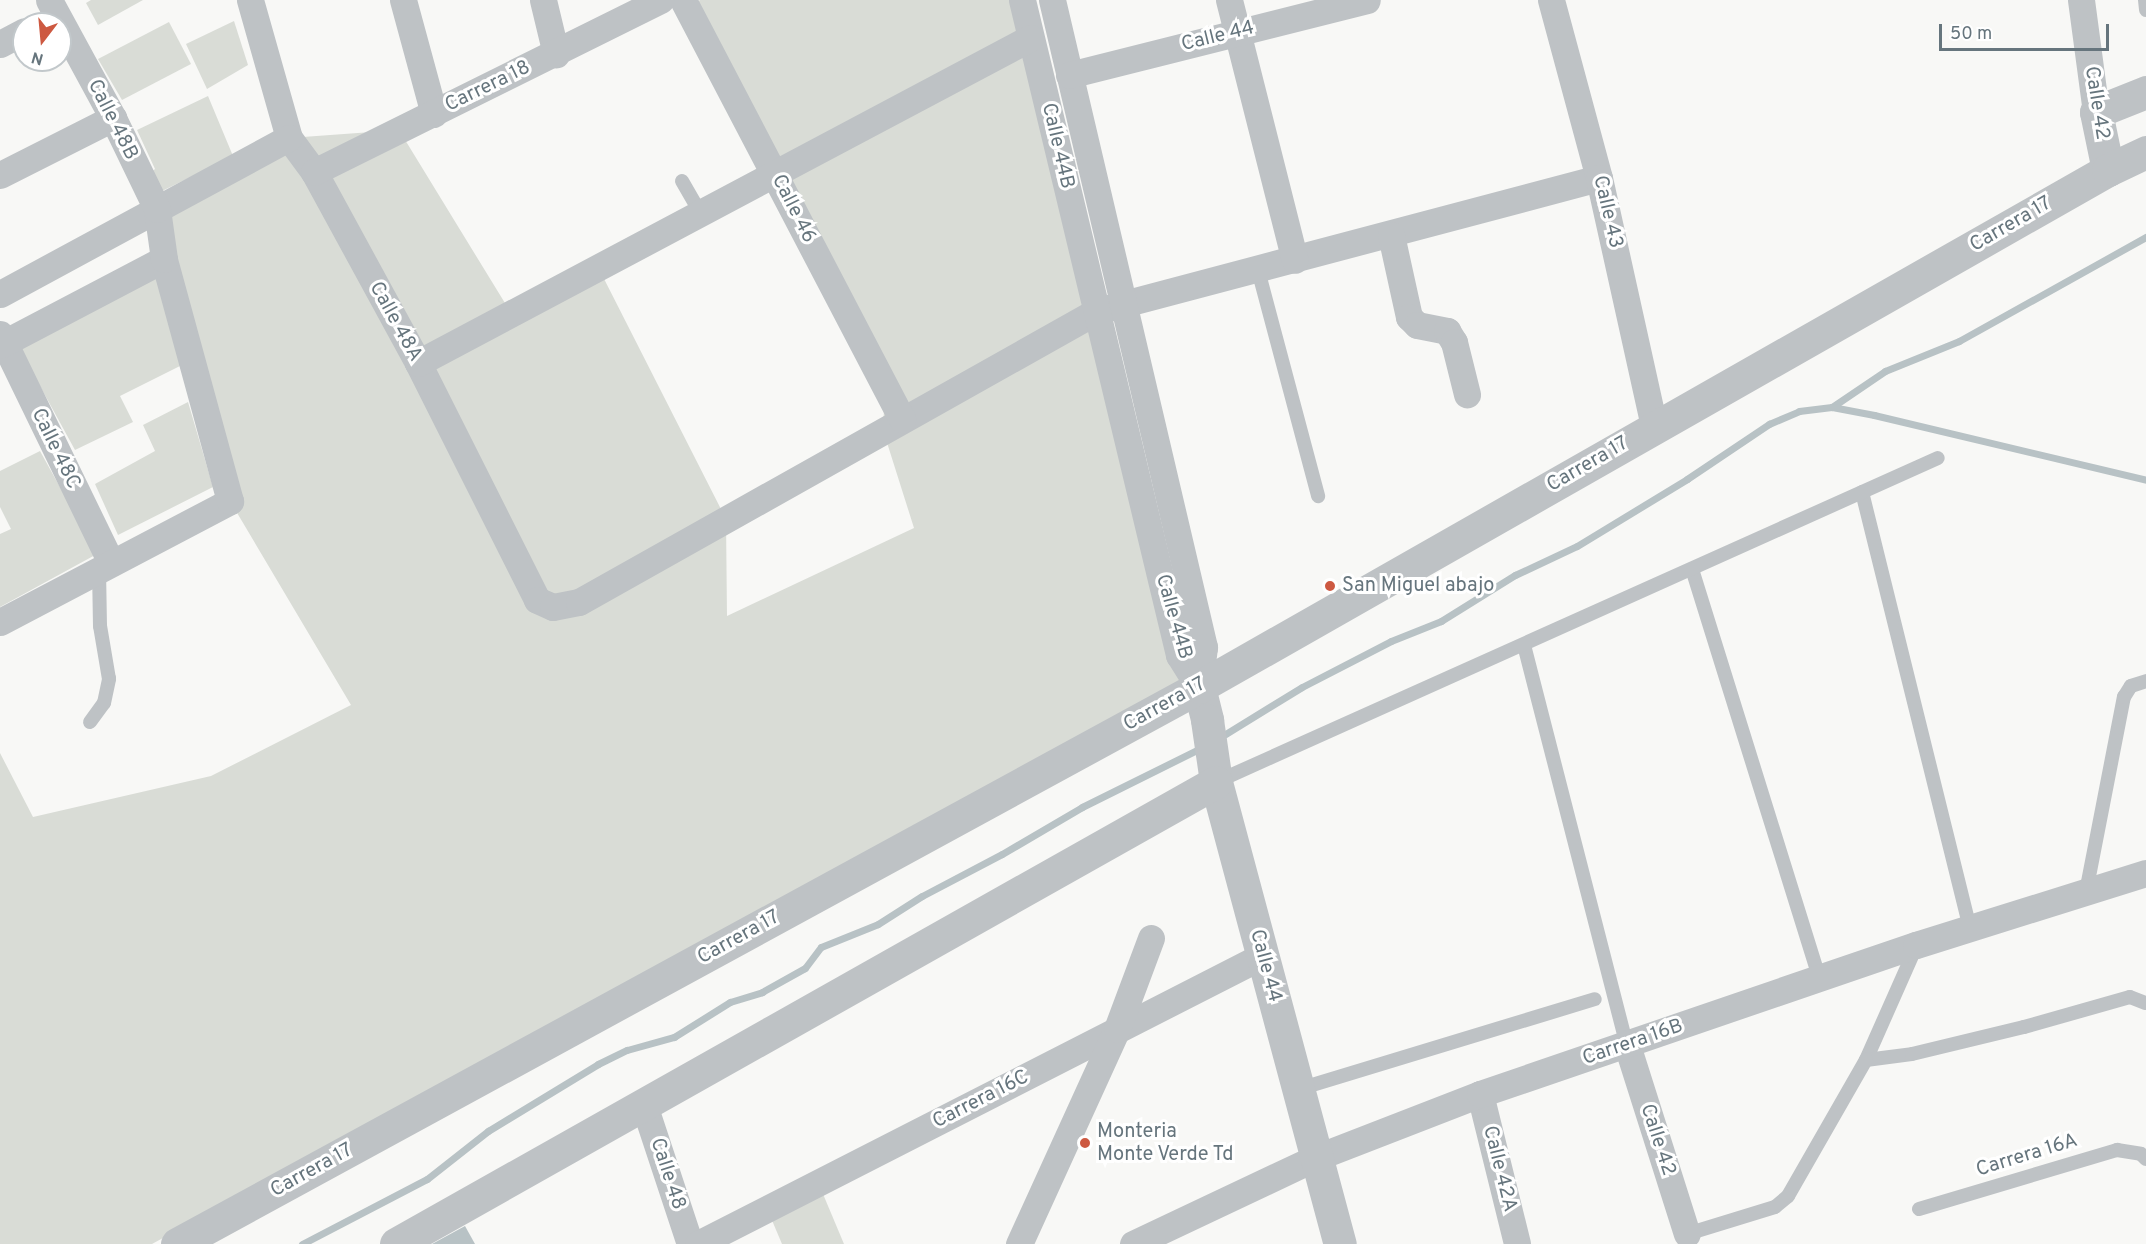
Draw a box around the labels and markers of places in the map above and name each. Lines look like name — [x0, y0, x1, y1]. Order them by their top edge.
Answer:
place label: San Miguel abajo — [1342, 574, 1494, 598]
marker: San Miguel abajo — [1323, 579, 1337, 593]
place label: Monteria Monte Verde Td — [1097, 1120, 1235, 1167]
marker: Monteria Monte Verde Td — [1078, 1136, 1092, 1150]

